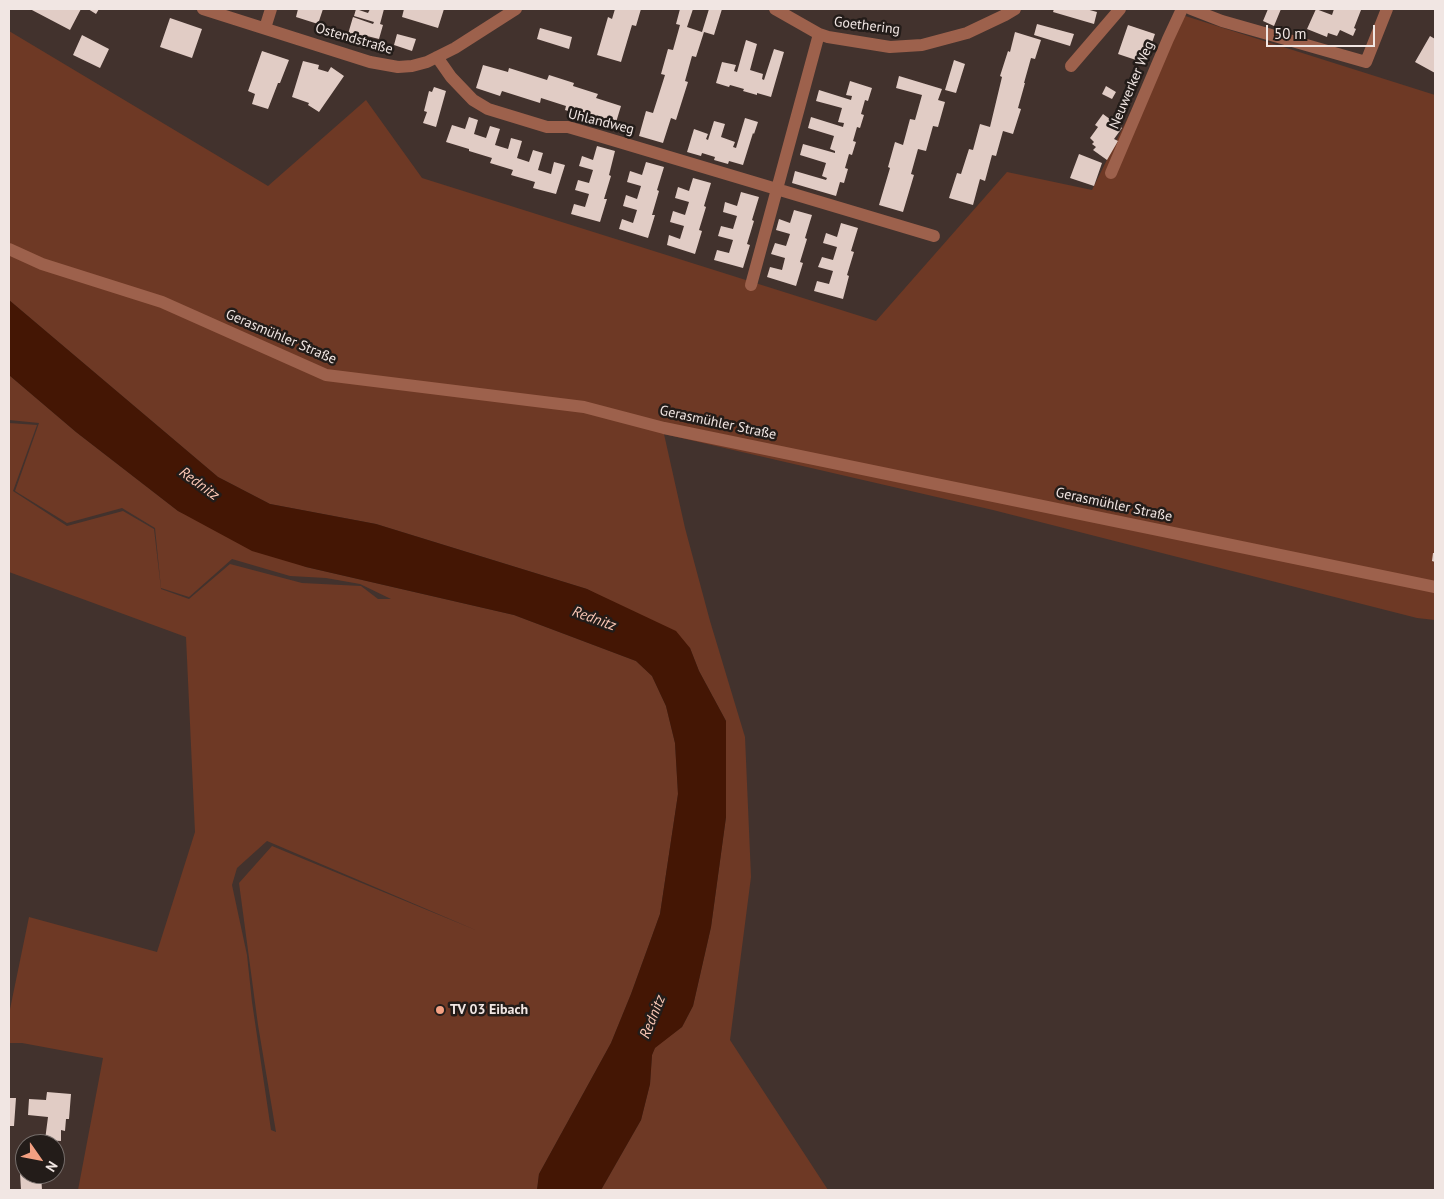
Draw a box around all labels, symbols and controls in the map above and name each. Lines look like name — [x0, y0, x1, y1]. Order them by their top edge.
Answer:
street label: Goethering — [833, 14, 901, 38]
scale bar — [1269, 15, 1378, 47]
street label: Ostendstraße — [313, 20, 395, 58]
text: 50 m — [1274, 24, 1307, 43]
street label: Neuwerker Weg — [1106, 39, 1158, 131]
street label: Uhlandweg — [566, 106, 636, 138]
street label: Gerasmühler Straße — [223, 306, 339, 368]
street label: Gerasmühler Straße — [658, 402, 778, 444]
water label: Rednitz — [175, 463, 223, 505]
street label: Gerasmühler Straße — [1054, 484, 1174, 526]
water label: Rednitz — [570, 603, 618, 635]
water label: Rednitz — [636, 993, 670, 1041]
place label: TV 03 Eibach — [450, 1002, 528, 1018]
marker: TV 03 Eibach — [434, 1004, 446, 1016]
north arrow — [15, 1134, 65, 1184]
text: N — [42, 1158, 62, 1175]

